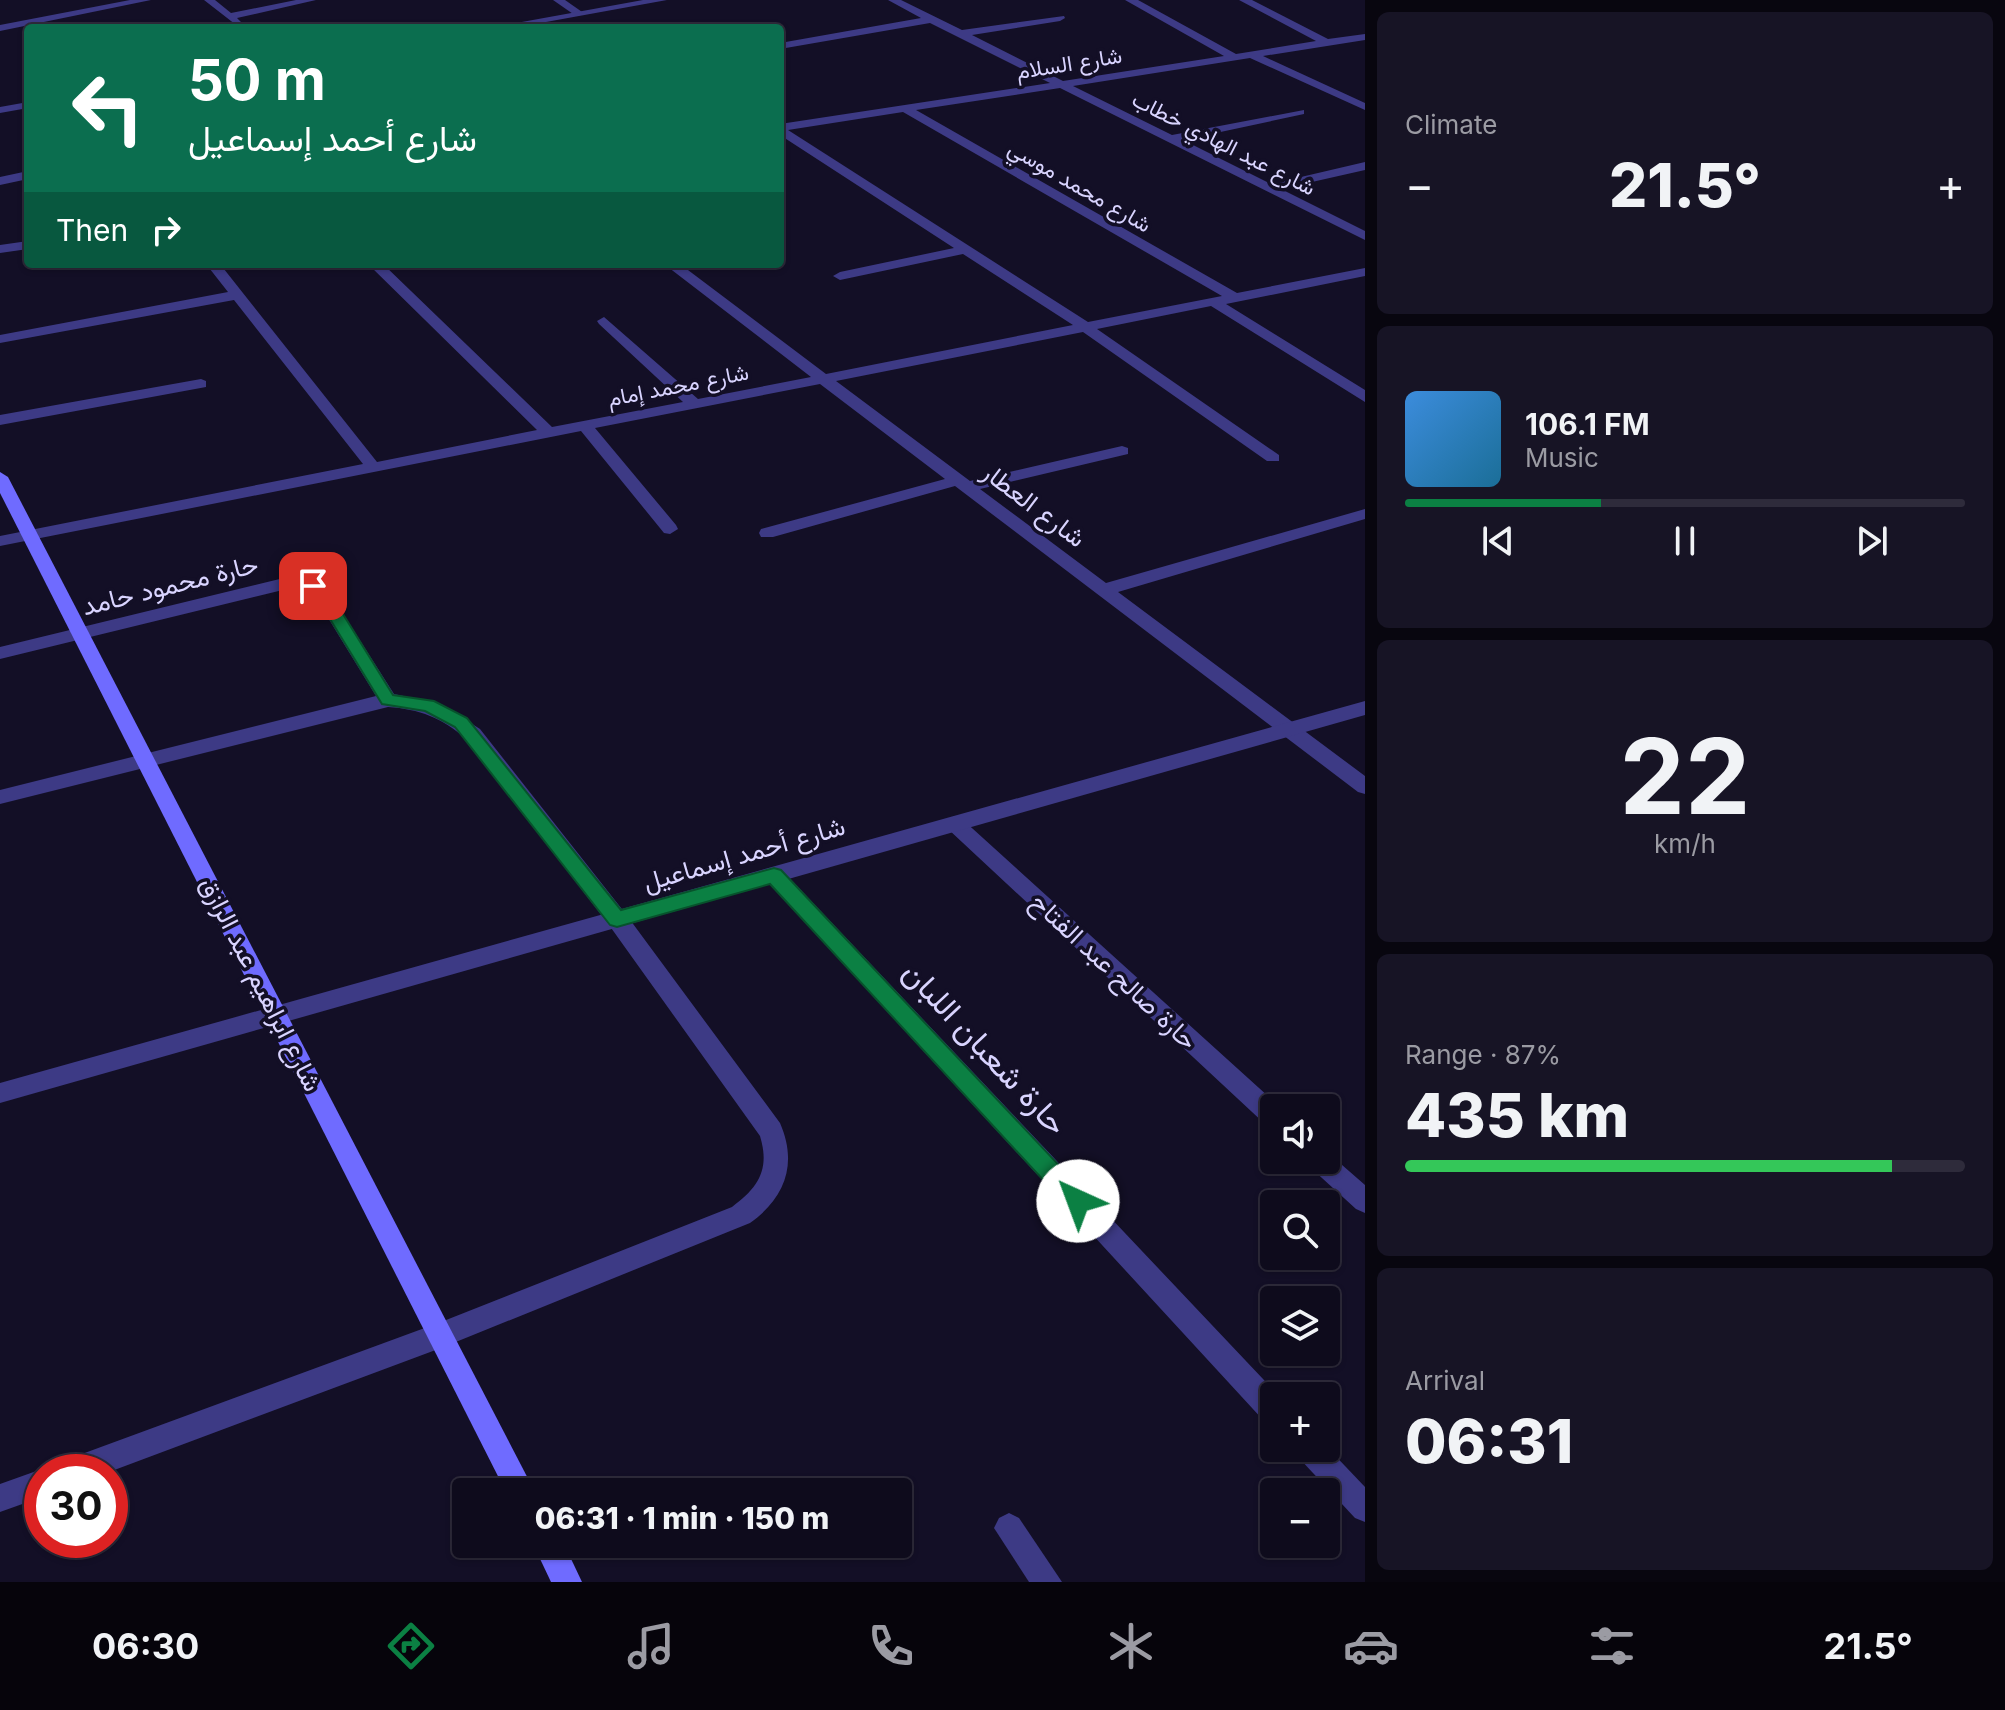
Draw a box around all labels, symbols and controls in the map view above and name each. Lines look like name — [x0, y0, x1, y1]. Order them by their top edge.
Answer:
street label: شارع السلام — [1014, 42, 1124, 86]
text: 50 m — [188, 46, 326, 114]
icon: left — [56, 56, 160, 160]
street label: شارع عبد الهادي خطاب — [1125, 85, 1320, 206]
text: Climate — [1405, 109, 1497, 140]
text: شارع أحمد إسماعيل — [188, 116, 477, 160]
street label: شارع محمد موسي — [1001, 135, 1156, 243]
text: 21.5° — [1609, 149, 1761, 221]
text: − — [1405, 158, 1434, 212]
text: + — [1936, 158, 1965, 212]
icon: right — [144, 208, 188, 252]
text: Then — [56, 212, 128, 248]
street label: شارع محمد إمام — [605, 359, 751, 413]
text: 106.1 FM — [1525, 406, 1650, 442]
text: Music — [1525, 442, 1599, 473]
street label: شارع العطار — [974, 455, 1092, 556]
icon: previous — [1476, 519, 1520, 563]
icon: pause — [1663, 519, 1707, 563]
icon: next — [1850, 519, 1894, 563]
street label: حارة محمود حامد — [79, 548, 261, 622]
pin — [279, 552, 347, 620]
icon: arrive — [291, 564, 335, 608]
text: 22 — [1619, 713, 1751, 839]
street label: شارع أحمد إسماعيل — [639, 810, 849, 900]
text: km/h — [1654, 828, 1716, 859]
street label: شارع ابراهيم عبد الرازق — [191, 871, 329, 1098]
street label: حارة صالح عبد الفتاح — [1023, 886, 1204, 1058]
street label: حارة شعبان اللبان — [894, 953, 1076, 1143]
text: Range · 87% — [1405, 1039, 1561, 1070]
text: 435 km — [1405, 1079, 1629, 1151]
map controls — [1260, 1094, 1340, 1558]
button: sound — [1260, 1094, 1340, 1174]
position arrow — [1036, 1159, 1120, 1243]
button: search — [1260, 1190, 1340, 1270]
button: layers — [1260, 1286, 1340, 1366]
text: Arrival — [1405, 1365, 1485, 1396]
button: + — [1260, 1382, 1340, 1462]
text: 06:31 — [1405, 1405, 1573, 1477]
speed limit sign: 30 — [24, 1454, 128, 1558]
button: − — [1260, 1478, 1340, 1558]
text: 06:31 · 1 min · 150 m — [535, 1500, 829, 1536]
icon: directions — [383, 1618, 439, 1674]
icon: music — [623, 1618, 679, 1674]
icon: phone — [863, 1618, 919, 1674]
icon: climate — [1103, 1618, 1159, 1674]
icon: car — [1343, 1618, 1399, 1674]
icon: filters — [1584, 1618, 1640, 1674]
text: 06:30 — [92, 1624, 199, 1668]
text: 21.5° — [1824, 1624, 1913, 1668]

